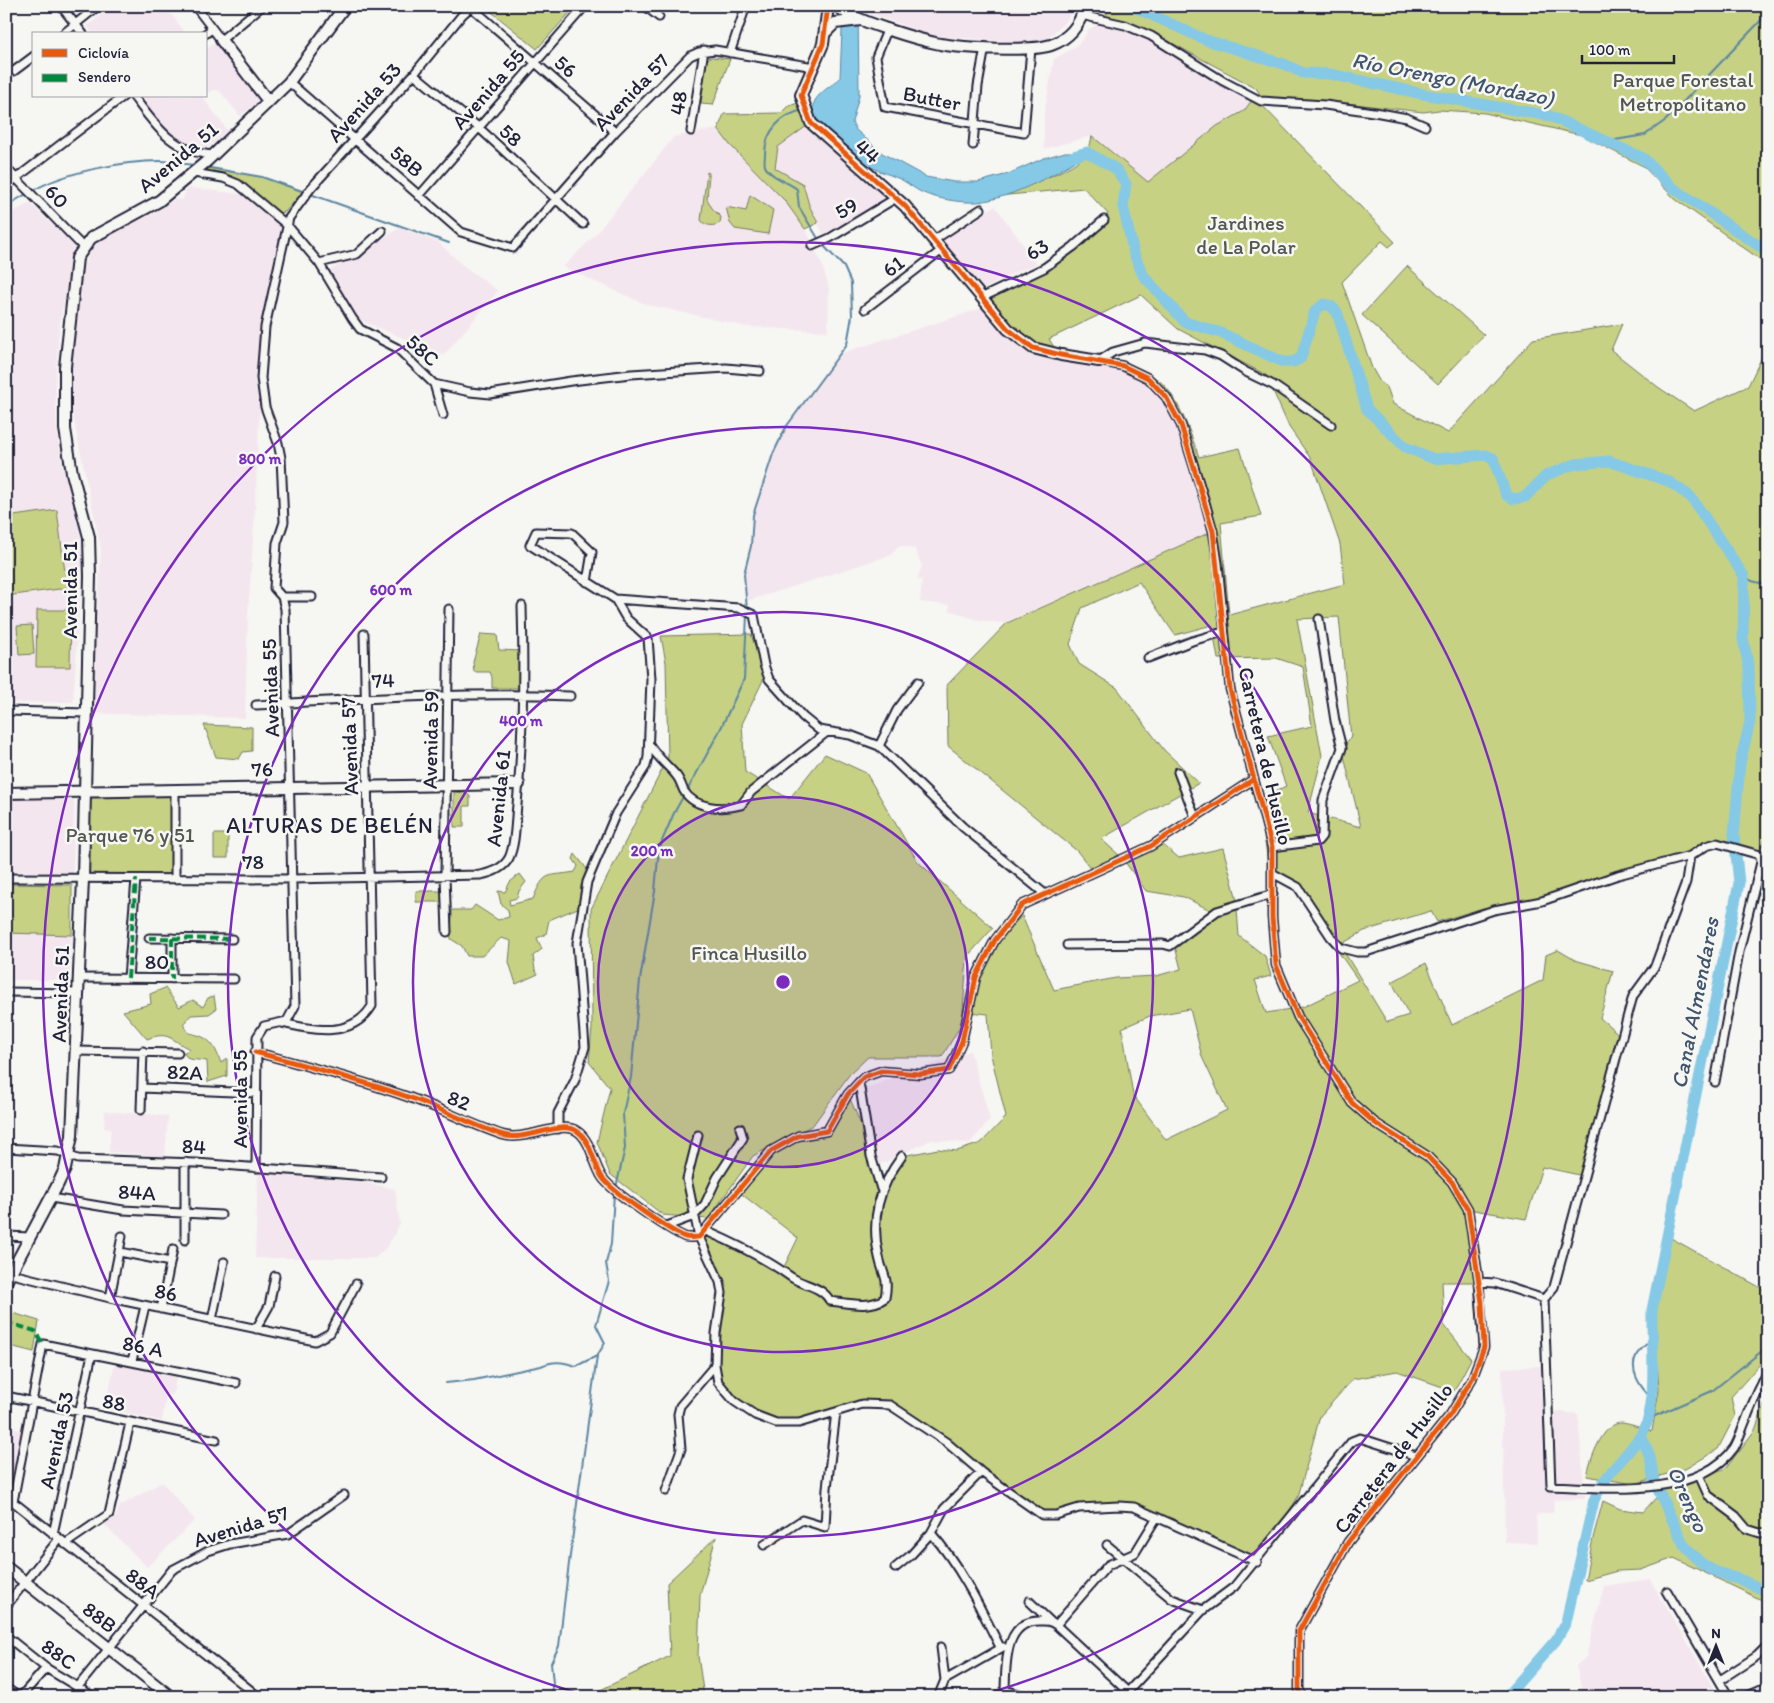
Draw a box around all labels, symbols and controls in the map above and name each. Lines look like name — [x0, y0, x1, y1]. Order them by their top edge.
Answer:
legend — [32, 32, 208, 98]
scale bar — [1582, 32, 1674, 64]
text: 100 m — [1589, 41, 1631, 59]
text: Ciclovía — [78, 44, 129, 62]
street label: Avenida 55 — [446, 44, 530, 134]
water label: Río Orengo (Mordazo) — [1350, 46, 1557, 112]
street label: Avenida 57 — [588, 48, 674, 136]
street label: 56 — [549, 49, 583, 83]
street label: Avenida 53 — [322, 57, 406, 147]
park label: Parque Forestal Metropolitano — [1613, 67, 1753, 116]
text: Sendero — [78, 68, 131, 86]
street label: Butter — [901, 80, 964, 116]
street label: 48 — [664, 89, 692, 117]
street label: Avenida 51 — [133, 116, 223, 198]
street label: 58 — [494, 118, 528, 152]
street label: 44 — [850, 133, 886, 169]
street label: 58B — [385, 140, 429, 182]
street label: 60 — [40, 179, 74, 213]
street label: 59 — [830, 192, 862, 224]
park label: Jardines de La Polar — [1196, 210, 1296, 259]
street label: 63 — [1021, 233, 1053, 265]
street label: 61 — [877, 250, 909, 282]
street label: 58C — [401, 329, 445, 371]
text: 800 m — [239, 450, 282, 468]
street label: Avenida 51 — [57, 541, 82, 639]
text: 600 m — [370, 581, 413, 599]
street label: Avenida 55 — [256, 638, 284, 738]
street label: Carretera de Husillo — [1233, 664, 1299, 848]
street label: 74 — [371, 667, 395, 693]
street label: Avenida 59 — [417, 691, 443, 789]
street label: Avenida 57 — [335, 697, 363, 795]
text: 400 m — [499, 712, 543, 730]
street label: Avenida 61 — [480, 748, 516, 848]
street label: 76 — [251, 756, 273, 782]
district label: ALTURAS DE BELÉN — [226, 812, 434, 839]
park label: Parque 76 y 51 — [65, 822, 195, 847]
text: 200 m — [631, 842, 674, 860]
street label: 78 — [242, 849, 264, 874]
water label: Canal Almendares — [1665, 914, 1725, 1091]
park label: Finca Husillo — [691, 940, 807, 965]
street label: Avenida 51 — [46, 945, 74, 1043]
street label: 80 — [145, 949, 169, 974]
centre of rings — [774, 973, 792, 991]
street label: Avenida 55 — [227, 1050, 252, 1148]
street label: 82A — [167, 1059, 204, 1085]
street label: 82 — [444, 1084, 474, 1116]
street label: 84 — [181, 1133, 207, 1159]
street label: 84A — [118, 1179, 157, 1205]
street label: 86 — [152, 1277, 180, 1307]
street label: 86 A — [121, 1330, 166, 1362]
street label: Carretera de Husillo — [1328, 1378, 1458, 1538]
street label: 88 — [100, 1387, 128, 1417]
street label: Avenida 53 — [33, 1389, 79, 1491]
water label: Orengo — [1662, 1462, 1715, 1537]
street label: Avenida 57 — [191, 1500, 291, 1552]
street label: 88A — [121, 1562, 165, 1604]
street label: 88B — [78, 1596, 122, 1638]
north arrow — [1692, 1620, 1742, 1670]
text: N — [1711, 1625, 1721, 1642]
street label: 88C — [37, 1633, 81, 1675]

